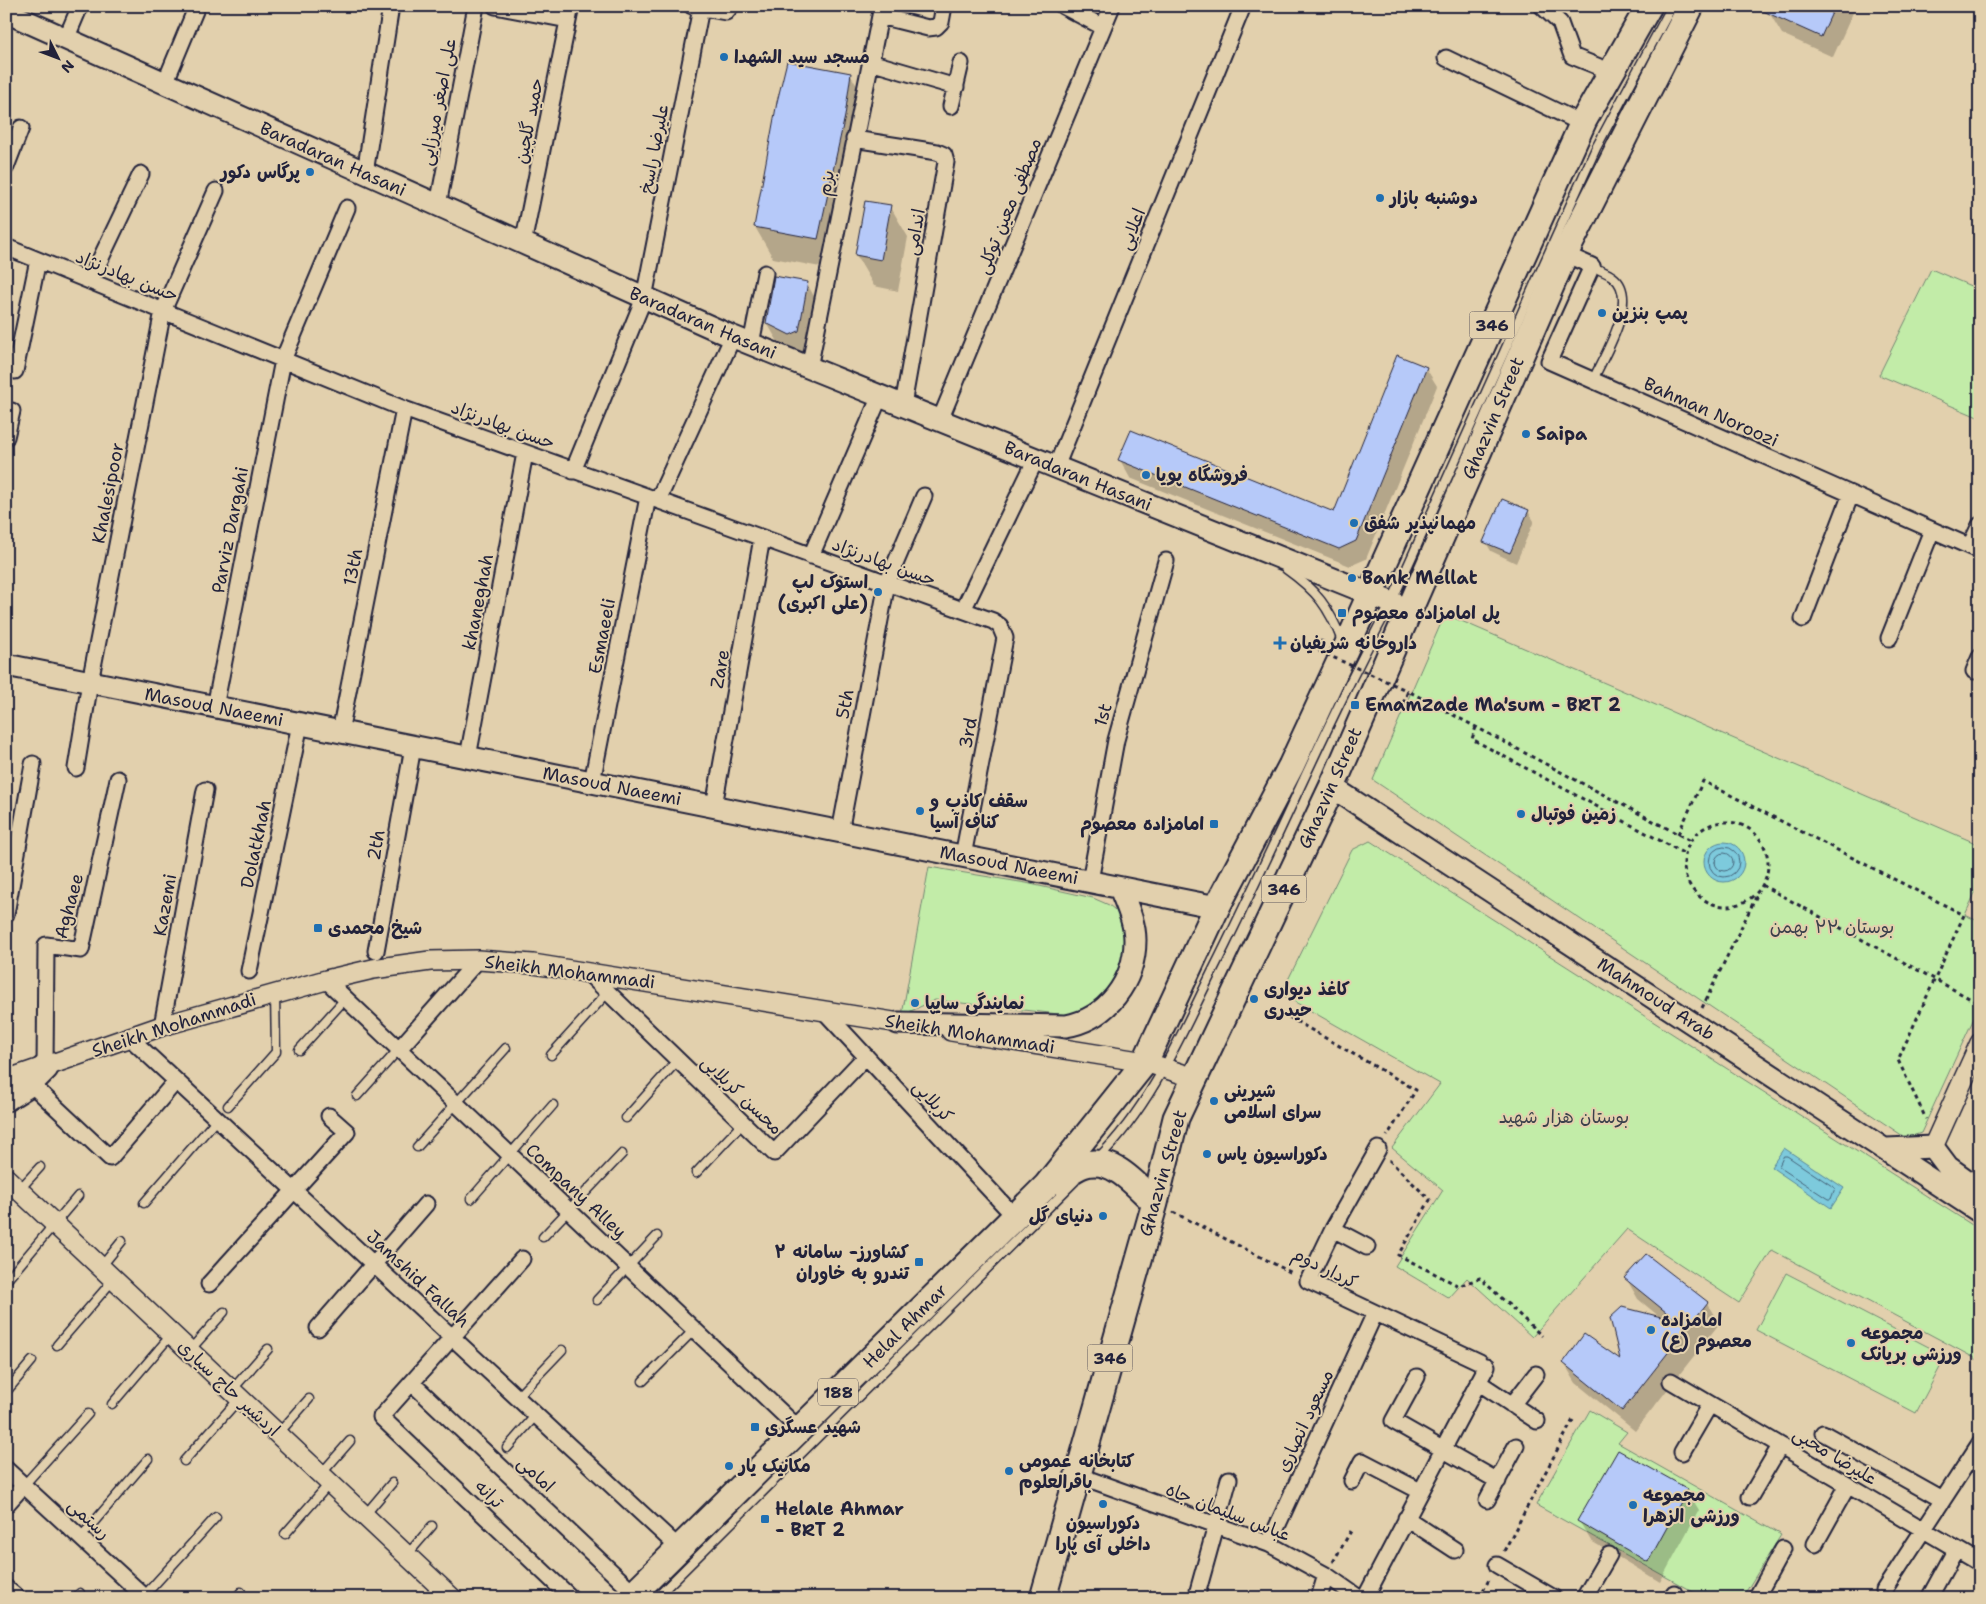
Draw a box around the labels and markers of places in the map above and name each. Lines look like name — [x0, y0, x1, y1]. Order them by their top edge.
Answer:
place label: مسجد سید الشهدا — [734, 45, 870, 69]
marker: مسجد سید الشهدا — [718, 51, 730, 63]
place label: پرگاس دکور — [219, 160, 301, 184]
marker: پرگاس دکور — [304, 166, 316, 178]
place label: دوشنبه بازار — [1388, 186, 1478, 210]
marker: دوشنبه بازار — [1374, 192, 1386, 204]
place label: پمپ بنزین — [1612, 301, 1688, 325]
marker: پمپ بنزین — [1596, 307, 1608, 319]
place label: Saipa — [1536, 422, 1588, 446]
marker: Saipa — [1520, 428, 1532, 440]
place label: فروشگاه پویا — [1156, 463, 1248, 487]
marker: فروشگاه پویا — [1140, 469, 1152, 481]
place label: مهمانپذیر شفق — [1364, 511, 1476, 535]
marker: مهمانپذیر شفق — [1348, 517, 1360, 529]
place label: Bank Mellat — [1362, 566, 1478, 590]
place label: استوک لپ (علی اکبری) — [778, 570, 868, 615]
marker: Bank Mellat — [1346, 572, 1358, 584]
marker: استوک لپ (علی اکبری) — [872, 586, 884, 598]
place label: پل امامزاده معصوم — [1352, 601, 1501, 627]
marker: پل امامزاده معصوم — [1336, 607, 1348, 619]
place label: داروخانه شریفیان — [1290, 631, 1417, 655]
marker: داروخانه شریفیان — [1274, 637, 1286, 649]
place label: EmamZade Ma'sum - BRT 2 — [1365, 693, 1621, 717]
marker: EmamZade Ma'sum - BRT 2 — [1349, 699, 1361, 711]
place label: سقف کاذب و کناف آسیا — [928, 789, 1028, 834]
place label: زمین فوتبال — [1531, 802, 1616, 826]
marker: سقف کاذب و کناف آسیا — [914, 805, 926, 817]
marker: زمین فوتبال — [1515, 808, 1527, 820]
place label: امامزاده معصوم — [1080, 812, 1204, 838]
marker: امامزاده معصوم — [1208, 818, 1220, 830]
place label: شیخ محمدی — [328, 916, 422, 940]
marker: شیخ محمدی — [312, 922, 324, 934]
place label: کاغذ دیواری حیدری — [1264, 977, 1350, 1022]
place label: نمایندگی سایپا — [925, 991, 1024, 1015]
marker: کاغذ دیواری حیدری — [1248, 993, 1260, 1005]
marker: نمایندگی سایپا — [909, 997, 921, 1009]
place label: شیرینی سرای اسلامی — [1224, 1079, 1321, 1124]
marker: شیرینی سرای اسلامی — [1208, 1095, 1220, 1107]
place label: دکوراسیون یاس — [1217, 1142, 1328, 1166]
marker: دکوراسیون یاس — [1201, 1148, 1213, 1160]
place label: دنیای گل — [1029, 1204, 1093, 1228]
marker: دنیای گل — [1097, 1210, 1109, 1222]
place label: کشاورز- سامانه ۲ تندرو به خاوران — [775, 1240, 910, 1285]
marker: کشاورز- سامانه ۲ تندرو به خاوران — [913, 1256, 925, 1268]
place label: امامزاده معصوم (ع) — [1661, 1308, 1752, 1355]
place label: مجموعه ورزشی بریانک — [1861, 1321, 1962, 1366]
marker: امامزاده معصوم (ع) — [1645, 1324, 1657, 1336]
marker: مجموعه ورزشی بریانک — [1845, 1337, 1857, 1349]
place label: شهید عسگری — [765, 1415, 861, 1439]
marker: شهید عسگری — [749, 1421, 761, 1433]
place label: کتابخانه عمومی باقرالعلوم — [1019, 1449, 1135, 1496]
place label: مکانیک یار — [737, 1454, 811, 1478]
marker: مکانیک یار — [723, 1460, 735, 1472]
marker: کتابخانه عمومی باقرالعلوم — [1003, 1465, 1015, 1477]
place label: مجموعه ورزشی الزهرا — [1643, 1483, 1740, 1528]
place label: Helale Ahmar - BRT 2 — [775, 1497, 904, 1542]
marker: دکوراسیون داخلی آی پارا — [1097, 1498, 1109, 1510]
marker: مجموعه ورزشی الزهرا — [1627, 1499, 1639, 1511]
place label: دکوراسیون داخلی آی پارا — [1055, 1511, 1151, 1556]
marker: Helale Ahmar - BRT 2 — [759, 1513, 771, 1525]

